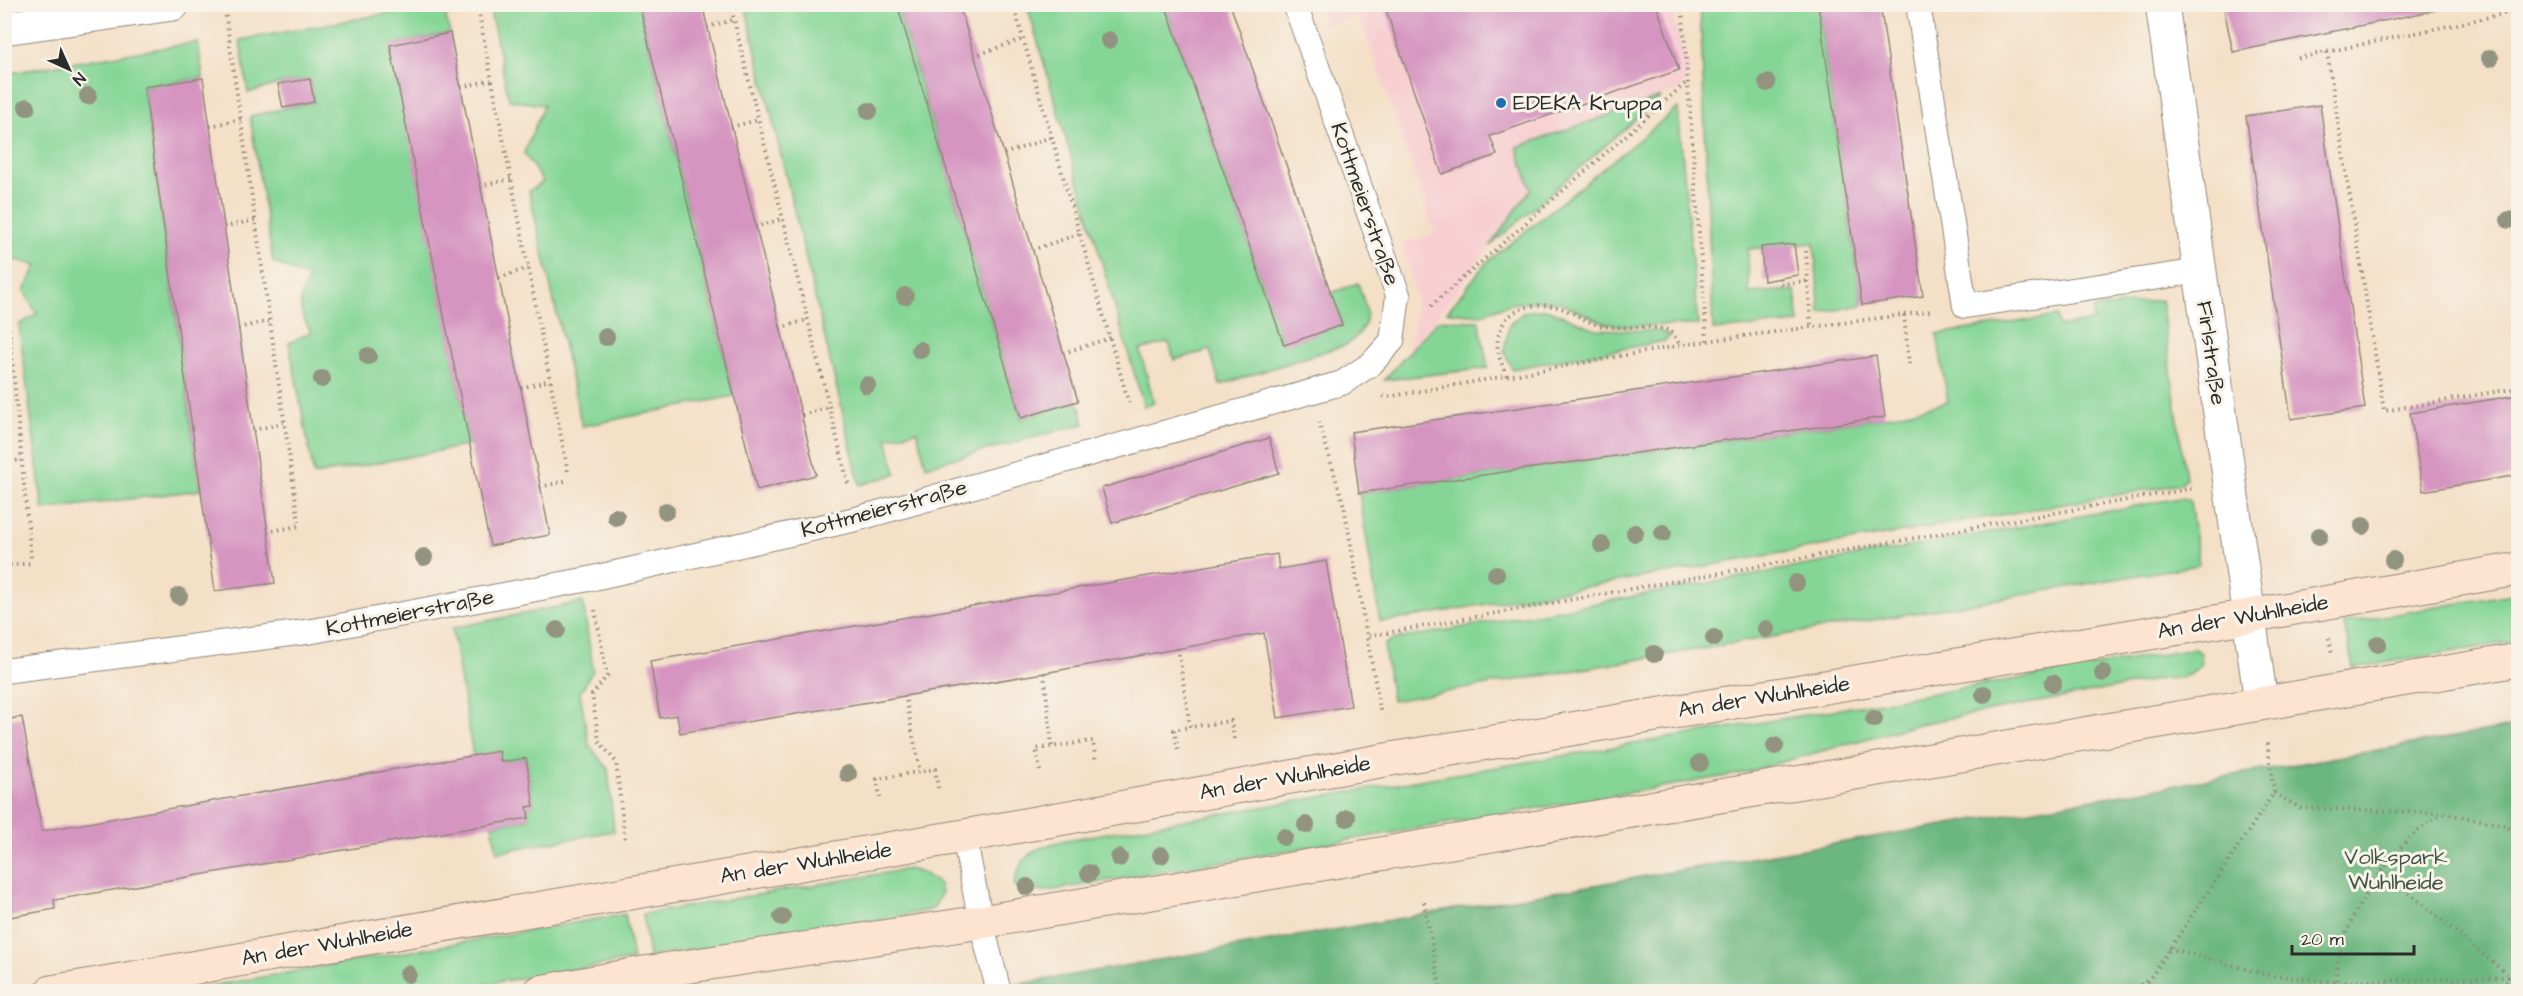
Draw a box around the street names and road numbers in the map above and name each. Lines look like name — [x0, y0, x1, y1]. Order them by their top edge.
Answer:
street label: Kottmeierstraße — [1323, 118, 1407, 290]
street label: Firlstraße — [2188, 299, 2234, 407]
street label: Kottmeierstraße — [798, 472, 971, 546]
street label: Kottmeierstraße — [323, 581, 497, 645]
street label: An der Wuhlheide — [2155, 587, 2331, 647]
street label: An der Wuhlheide — [1676, 668, 1852, 726]
street label: An der Wuhlheide — [1197, 748, 1373, 808]
street label: An der Wuhlheide — [718, 834, 894, 892]
street label: An der Wuhlheide — [239, 914, 415, 974]

